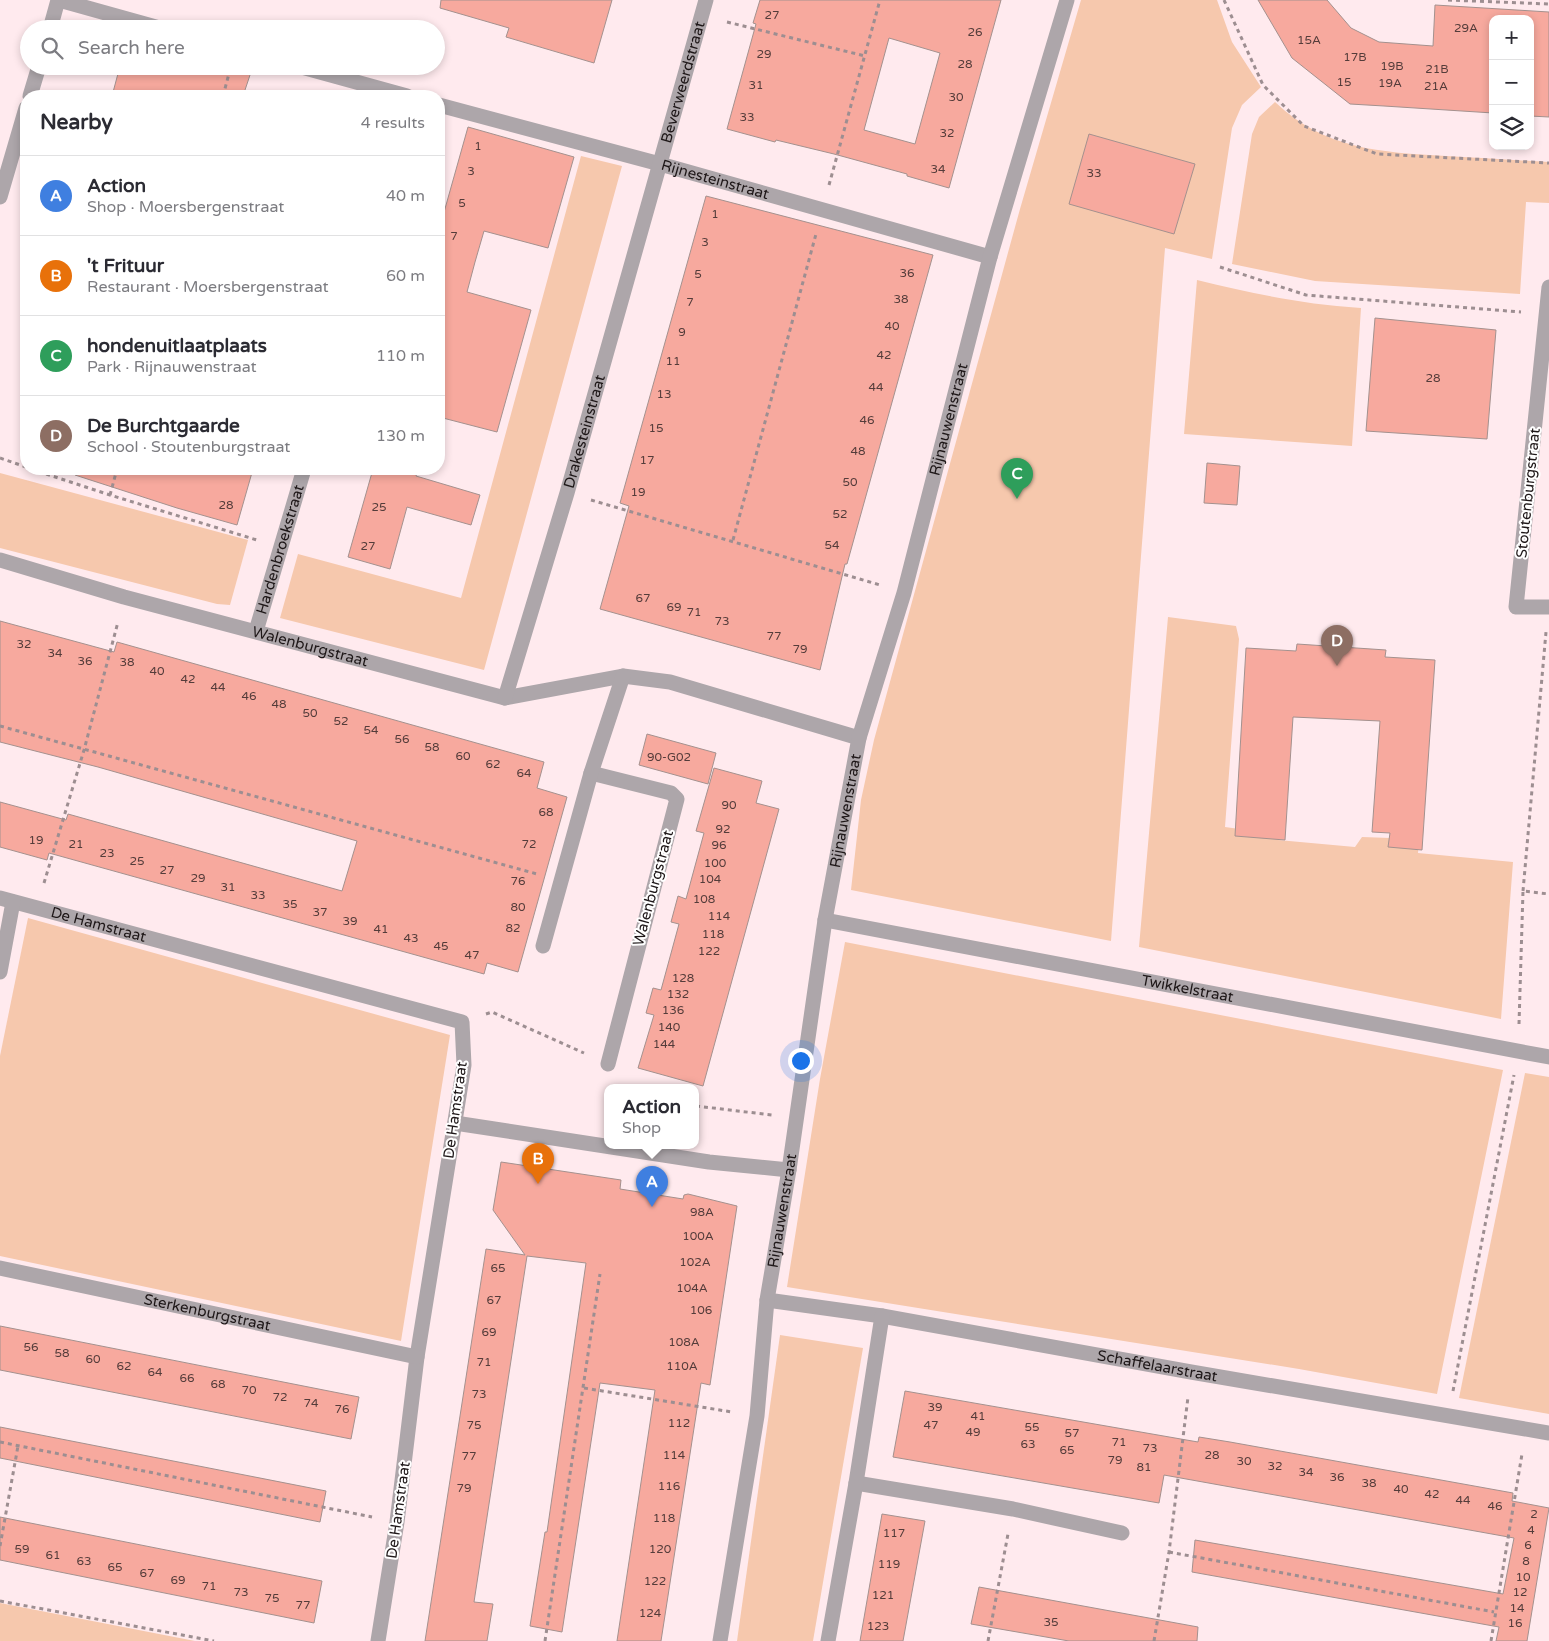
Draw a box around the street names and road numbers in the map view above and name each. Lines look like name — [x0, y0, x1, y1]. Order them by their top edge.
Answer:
street label: Beverweerdstraat — [657, 19, 709, 145]
street label: Rijnesteinstraat — [659, 156, 771, 203]
street label: Rijnauwenstraat — [925, 361, 972, 478]
street label: Drakesteinstraat — [560, 373, 609, 490]
street label: Stoutenburgstraat — [1512, 427, 1544, 559]
street label: Hardenbroekstraat — [252, 482, 308, 616]
street label: Walenburgstraat — [250, 622, 370, 670]
street label: Rijnauwenstraat — [826, 752, 865, 869]
street label: Walenburgstraat — [629, 828, 677, 948]
street label: De Hamstraat — [49, 903, 148, 946]
street label: Twikkelstraat — [1140, 971, 1235, 1006]
street label: De Hamstraat — [439, 1060, 471, 1160]
street label: Rijnauwenstraat — [764, 1152, 800, 1269]
street label: Sterkenburgstraat — [142, 1290, 273, 1335]
street label: Schaffelaarstraat — [1096, 1346, 1219, 1385]
street label: De Hamstraat — [382, 1460, 414, 1560]

